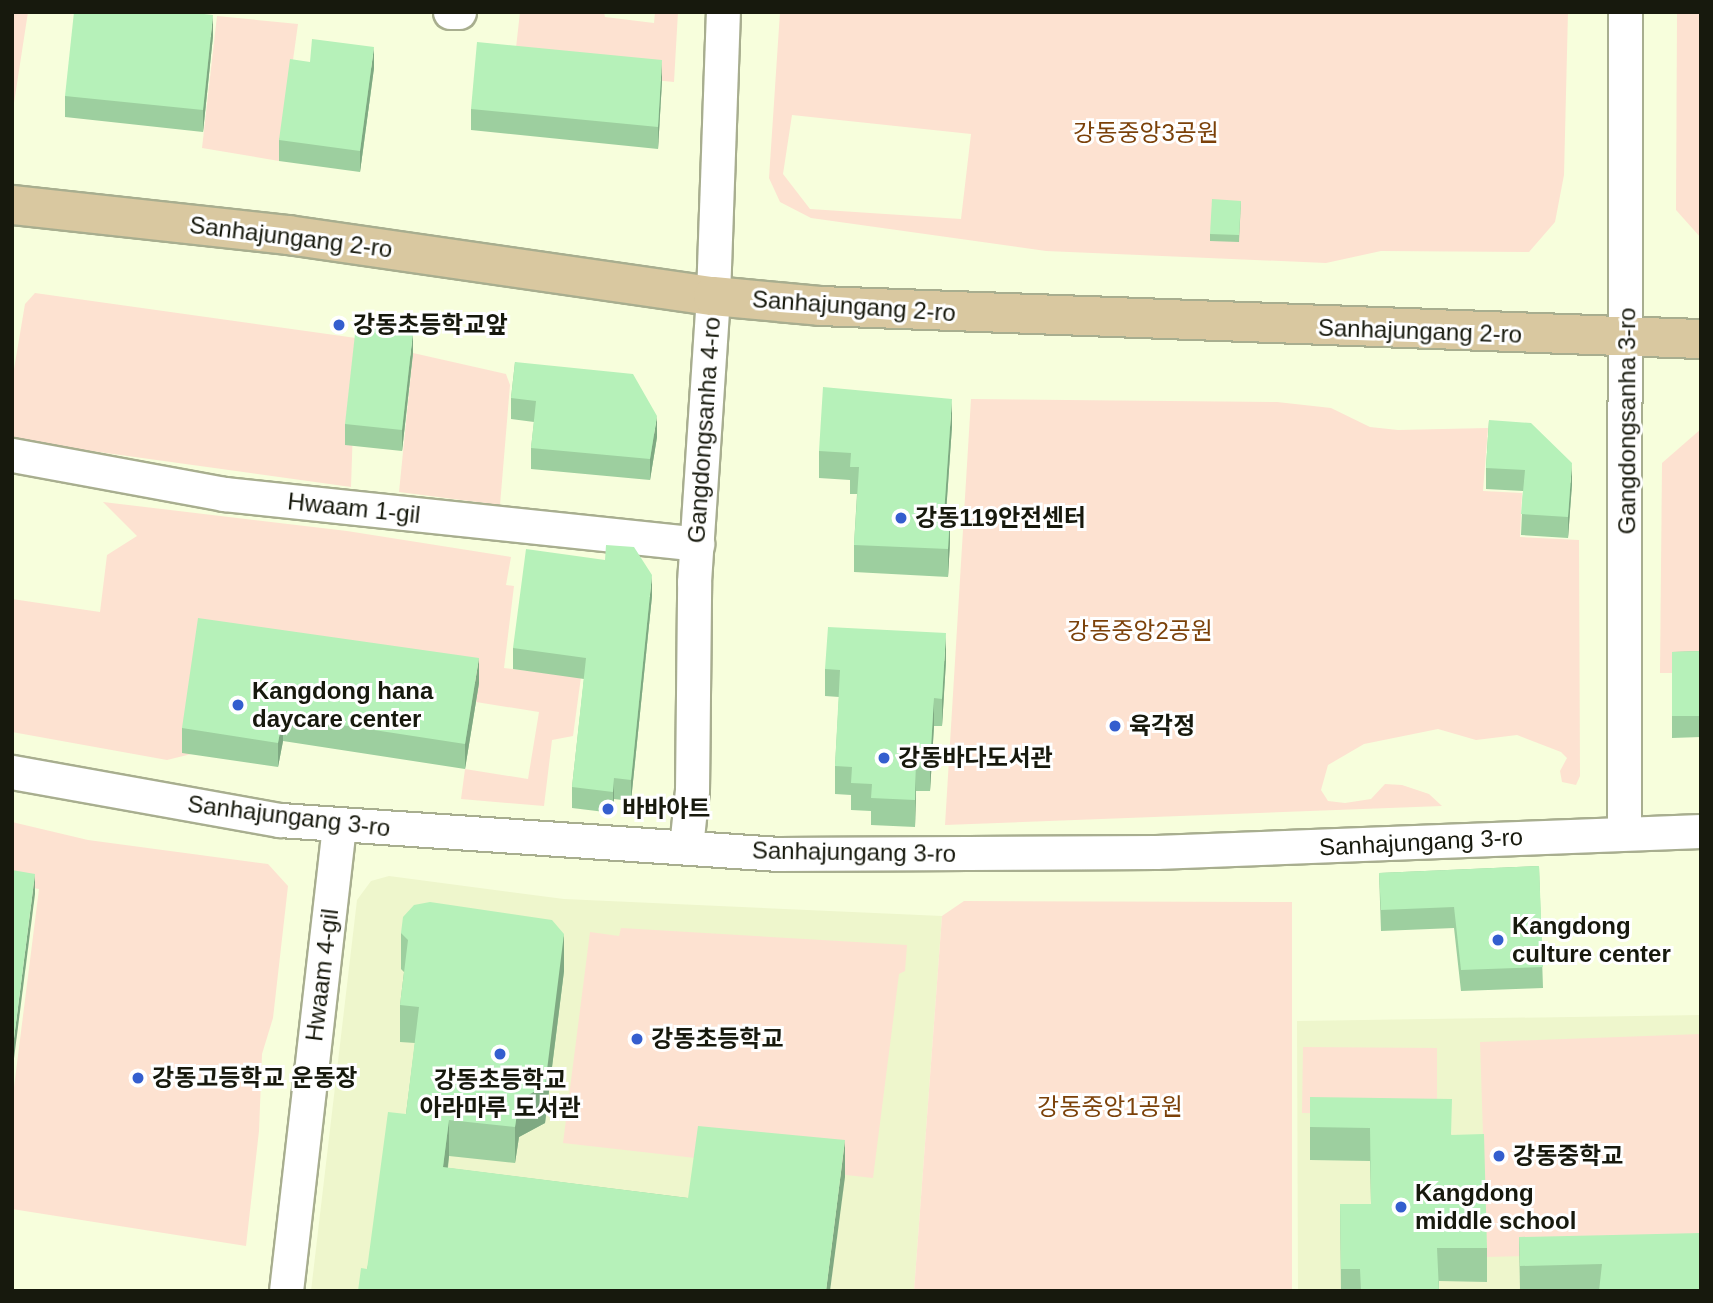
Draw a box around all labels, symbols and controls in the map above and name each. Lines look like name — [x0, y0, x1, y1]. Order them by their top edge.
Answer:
park label: 강동중앙3공원 — [1073, 119, 1219, 147]
street label: Sanhajungang 2-ro — [188, 210, 394, 264]
street label: Sanhajungang 2-ro — [751, 285, 957, 327]
street label: Gangdongsanha 3-ro — [1613, 308, 1641, 534]
place label: 강동초등학교앞 — [353, 311, 508, 339]
street label: Sanhajungang 2-ro — [1317, 313, 1523, 349]
street label: Gangdongsanha 4-ro — [682, 316, 726, 544]
marker: 강동초등학교앞 — [331, 317, 347, 333]
street label: Hwaam 1-gil — [286, 487, 422, 529]
place label: 강동119안전센터 — [915, 504, 1086, 532]
marker: 강동119안전센터 — [893, 510, 909, 526]
park label: 강동중앙2공원 — [1067, 617, 1213, 645]
place label: Kangdong hana daycare center — [252, 677, 433, 733]
marker: Kangdong hana daycare center — [230, 697, 246, 713]
place label: 육각정 — [1129, 712, 1195, 740]
marker: 육각정 — [1107, 718, 1123, 734]
place label: 강동바다도서관 — [898, 744, 1053, 772]
marker: 강동바다도서관 — [876, 750, 892, 766]
street label: Sanhajungang 3-ro — [186, 789, 392, 843]
place label: 바바아트 — [622, 795, 710, 823]
marker: 바바아트 — [600, 801, 616, 817]
street label: Sanhajungang 3-ro — [1318, 822, 1524, 862]
street label: Sanhajungang 3-ro — [752, 836, 956, 868]
street label: Hwaam 4-gil — [300, 907, 344, 1043]
place label: Kangdong culture center — [1512, 912, 1671, 968]
marker: Kangdong culture center — [1490, 932, 1506, 948]
place label: 강동초등학교 — [651, 1025, 783, 1053]
marker: 강동초등학교 — [629, 1031, 645, 1047]
marker: 강동초등학교 아라마루 도서관 — [492, 1046, 508, 1062]
place label: 강동고등학교 운동장 — [152, 1064, 357, 1092]
place label: 강동초등학교 아라마루 도서관 — [419, 1066, 581, 1122]
marker: 강동고등학교 운동장 — [130, 1070, 146, 1086]
park label: 강동중앙1공원 — [1037, 1093, 1183, 1121]
place label: 강동중학교 — [1513, 1142, 1623, 1170]
marker: 강동중학교 — [1491, 1148, 1507, 1164]
place label: Kangdong middle school — [1415, 1179, 1576, 1235]
marker: Kangdong middle school — [1393, 1199, 1409, 1215]

